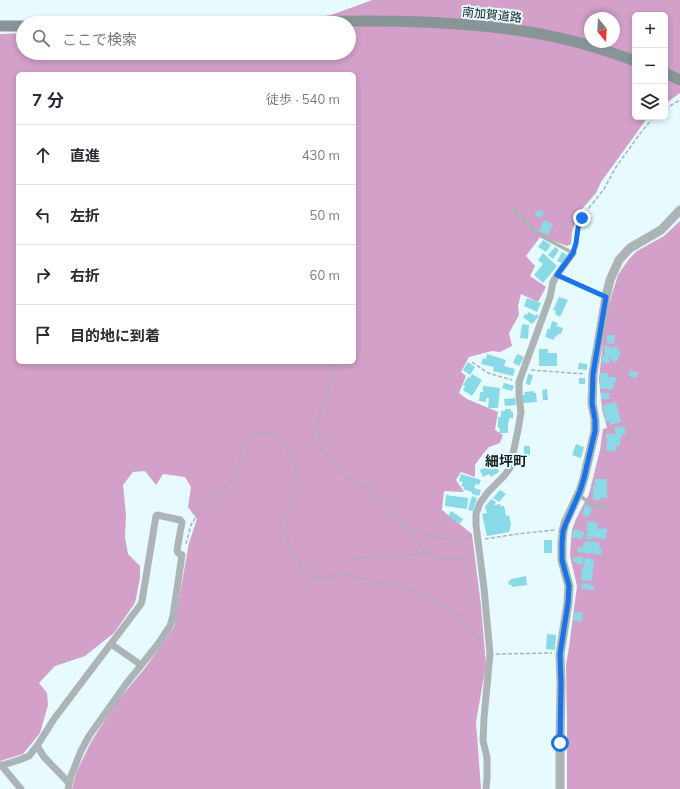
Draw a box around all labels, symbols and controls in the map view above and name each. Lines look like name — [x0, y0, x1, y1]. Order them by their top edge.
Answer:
street label: 南加賀道路 — [461, 4, 523, 25]
north arrow — [584, 12, 620, 48]
map controls — [632, 12, 668, 120]
button: + — [632, 12, 668, 48]
search box — [16, 16, 356, 60]
icon: search — [30, 27, 52, 49]
text: ここで検索 — [62, 30, 137, 49]
button: − — [632, 48, 668, 84]
button: layers — [632, 84, 668, 120]
text: 7 分 — [32, 89, 64, 110]
text: 徒歩 · 540 m — [266, 91, 340, 107]
icon: ahead — [32, 144, 54, 166]
text: 直進 — [70, 146, 100, 165]
text: 430 m — [302, 147, 340, 163]
icon: left — [32, 204, 54, 226]
text: 左折 — [70, 206, 100, 225]
text: 50 m — [310, 207, 340, 223]
route end — [573, 209, 591, 227]
icon: right — [32, 264, 54, 286]
text: 右折 — [70, 266, 100, 285]
text: 60 m — [310, 267, 340, 283]
icon: arrive — [32, 324, 54, 346]
text: 目的地に到着 — [70, 326, 160, 345]
district label: 細坪町 — [485, 452, 527, 470]
route start — [551, 734, 569, 752]

